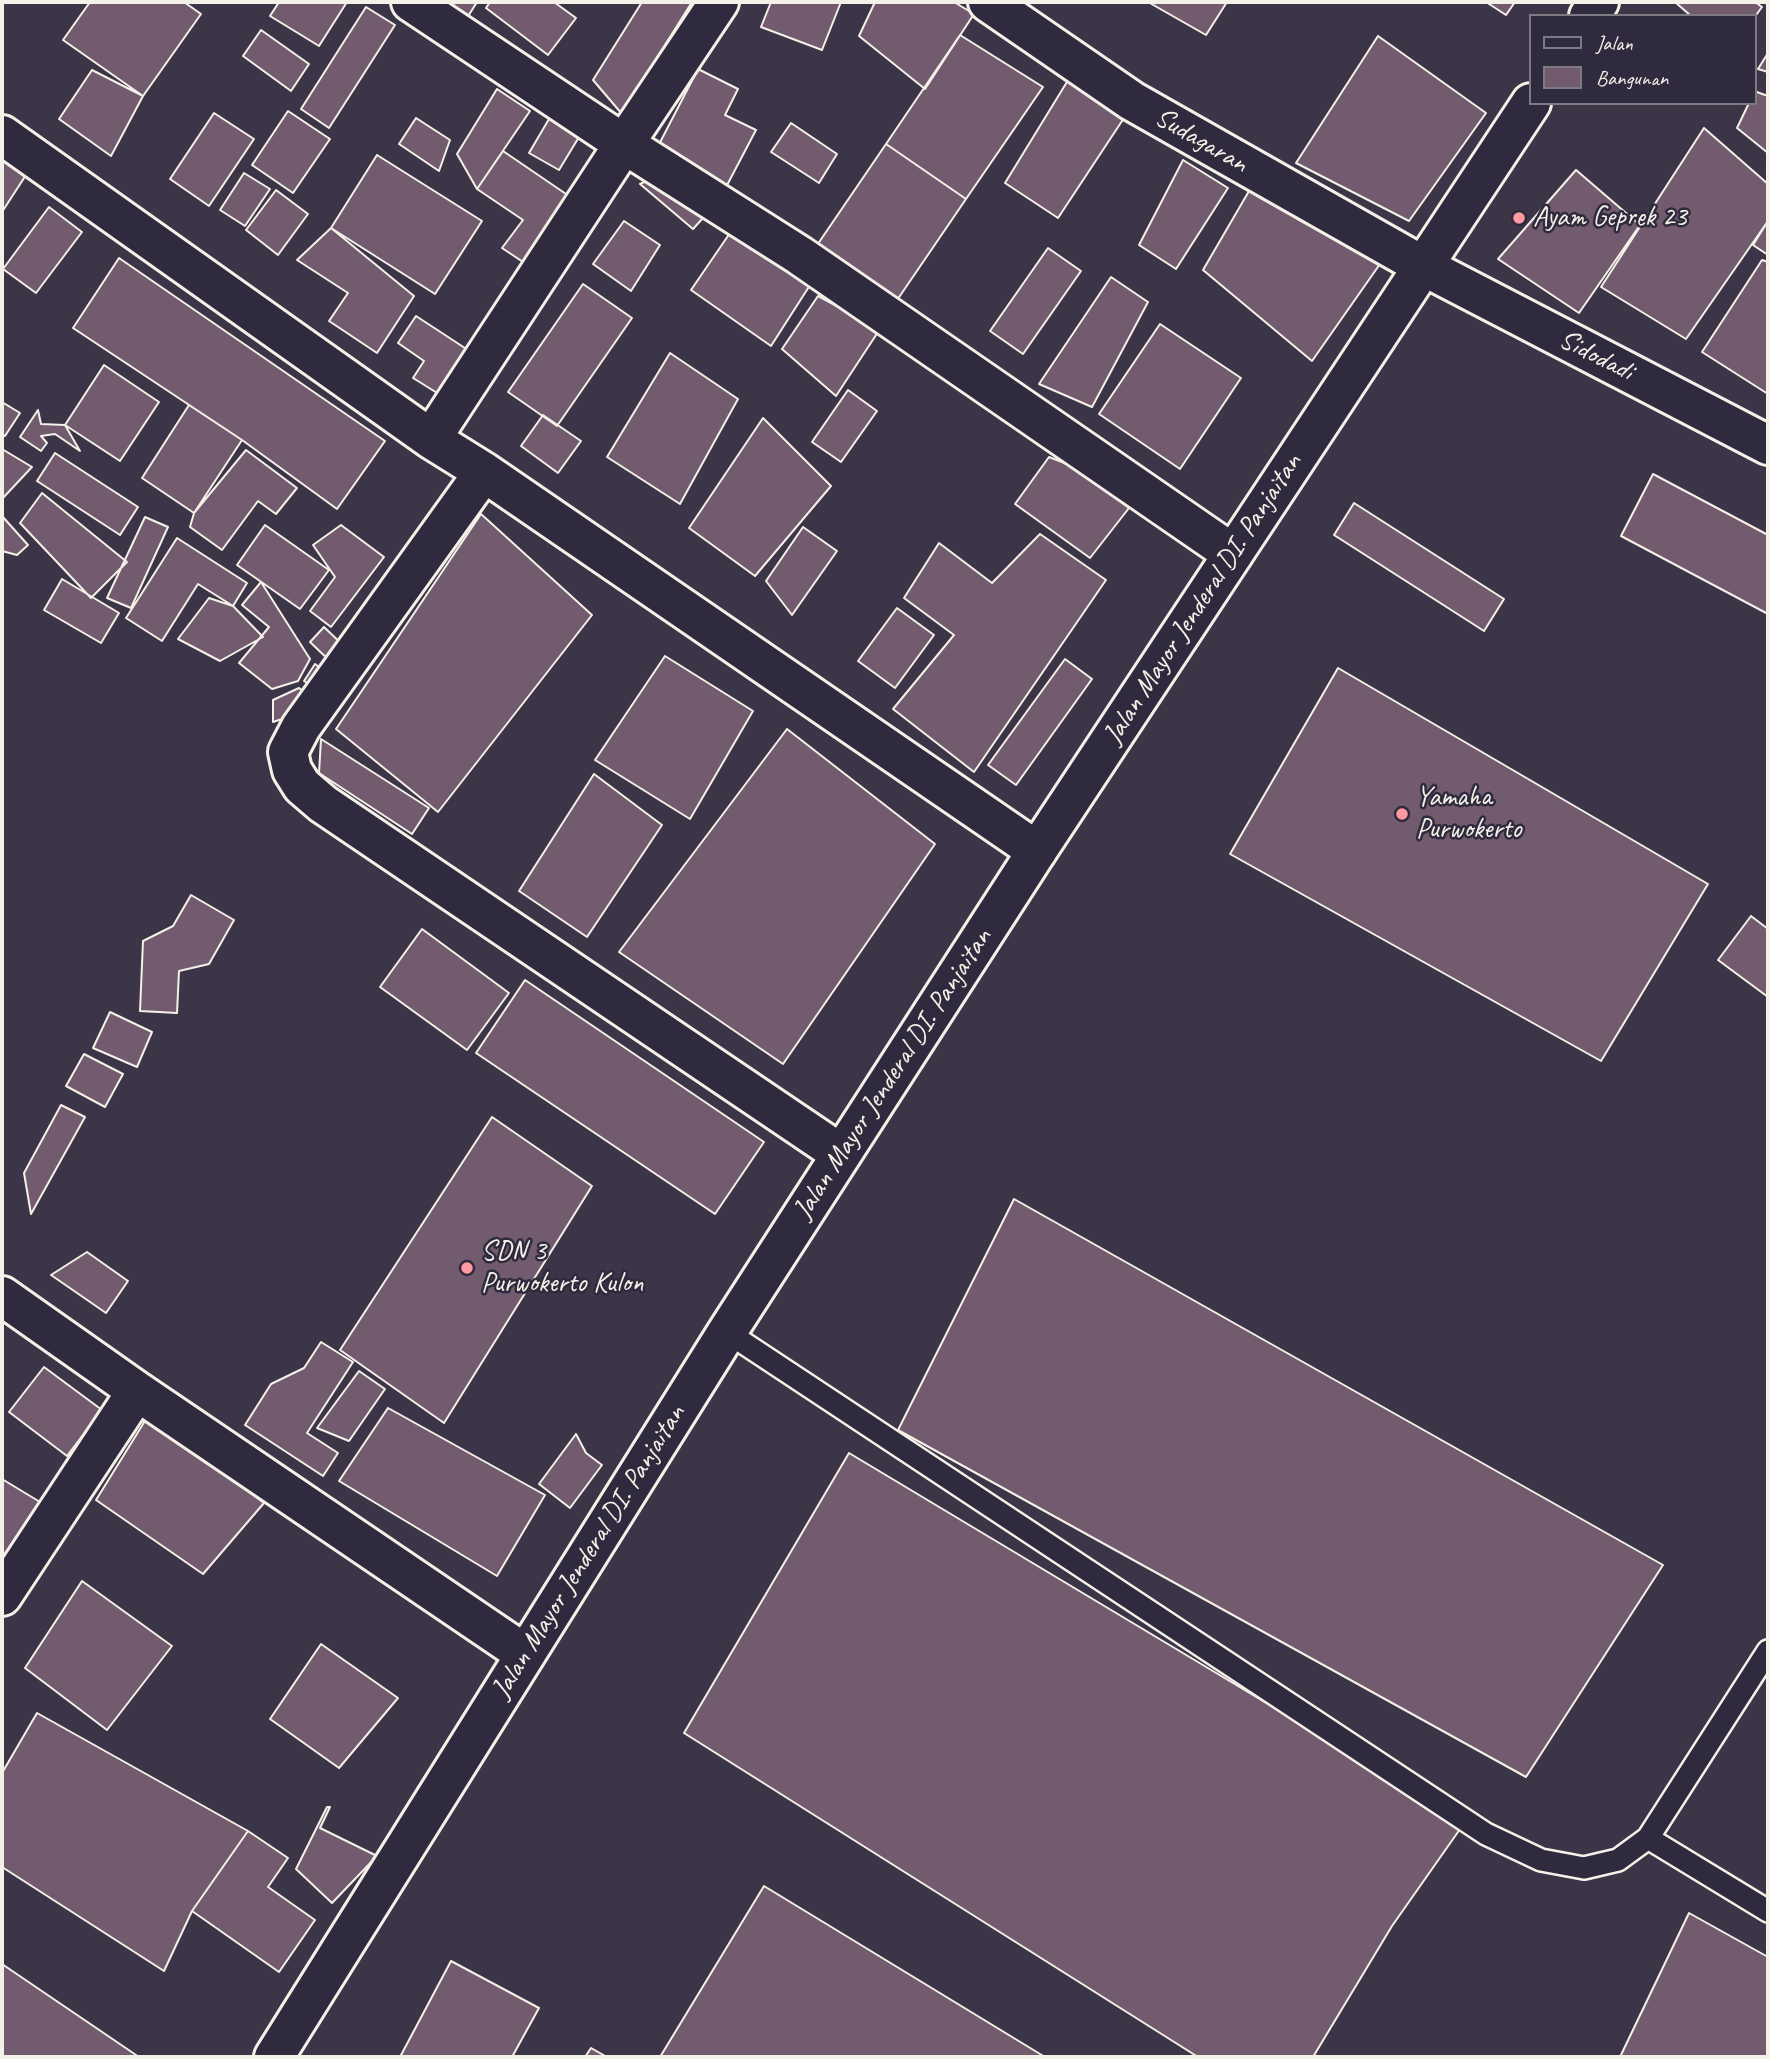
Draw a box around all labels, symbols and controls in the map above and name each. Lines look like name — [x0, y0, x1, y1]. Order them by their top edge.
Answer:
legend — [1528, 14, 1756, 105]
text: Jalan — [1596, 30, 1633, 56]
text: Bangunan — [1596, 65, 1668, 91]
street label: Sudagaran — [1148, 101, 1254, 181]
place label: Ayam Geprek 23 — [1533, 201, 1687, 235]
marker: Ayam Geprek 23 — [1511, 210, 1527, 226]
street label: Sidodadi — [1553, 323, 1639, 389]
street label: Jalan Mayor Jenderal DI. Panjaitan — [1096, 447, 1310, 751]
place label: Yamaha Purwokerto — [1416, 781, 1522, 847]
marker: Yamaha Purwokerto — [1394, 806, 1410, 822]
street label: Jalan Mayor Jenderal DI. Panjaitan — [786, 922, 1000, 1226]
place label: SDN 3 Purwokerto Kulon — [481, 1235, 643, 1301]
marker: SDN 3 Purwokerto Kulon — [459, 1260, 475, 1276]
street label: Jalan Mayor Jenderal DI. Panjaitan — [485, 1399, 693, 1705]

